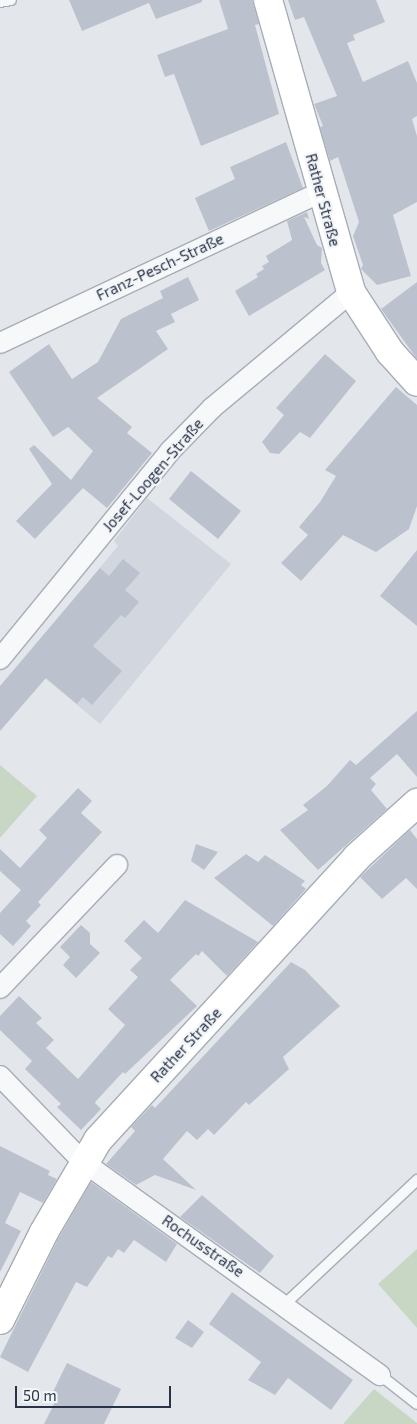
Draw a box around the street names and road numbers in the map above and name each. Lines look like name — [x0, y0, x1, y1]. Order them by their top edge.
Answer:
street label: Rather Straße — [302, 151, 344, 249]
street label: Franz-Pesch-Straße — [93, 230, 227, 304]
street label: Josef-Loogen-Straße — [99, 415, 207, 535]
street label: Rather Straße — [147, 1004, 225, 1086]
street label: Rochusstraße — [159, 1211, 247, 1281]

